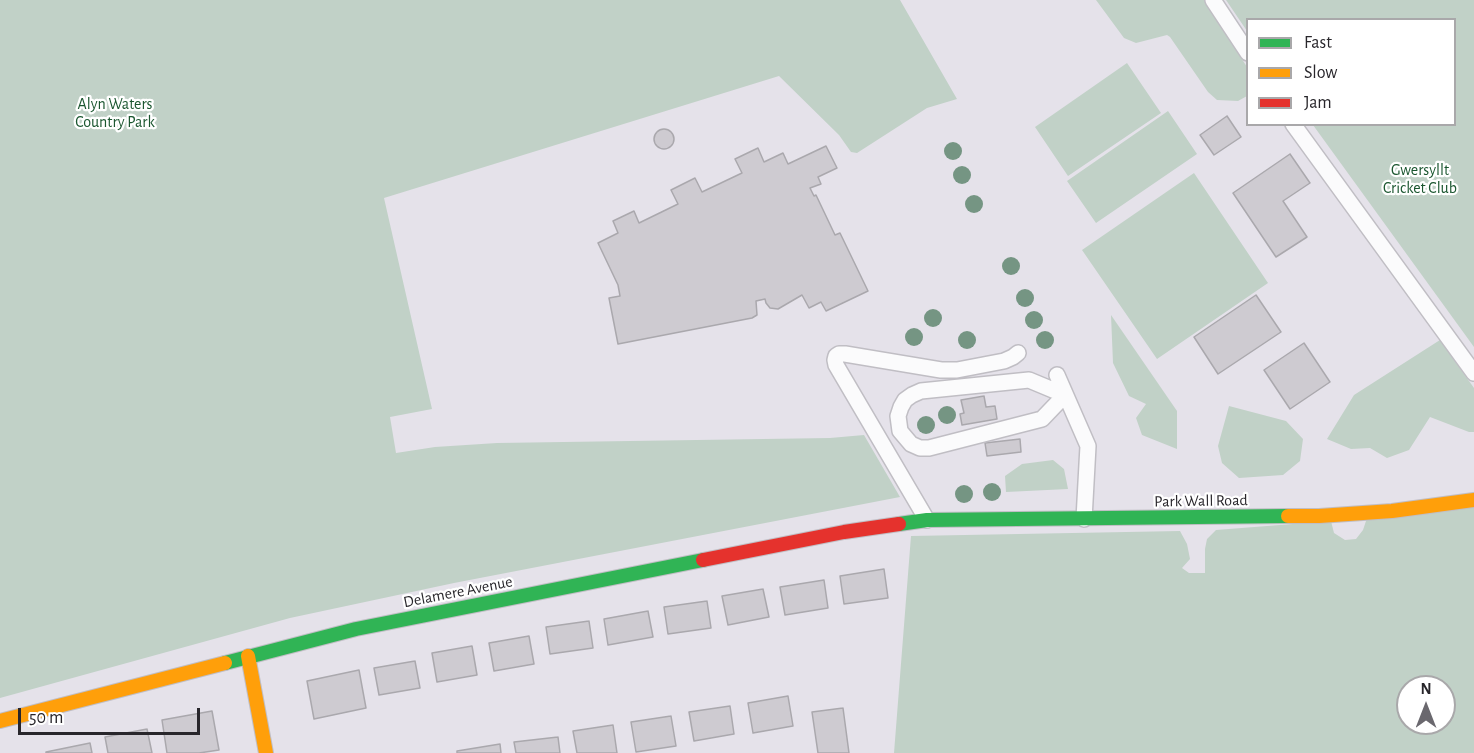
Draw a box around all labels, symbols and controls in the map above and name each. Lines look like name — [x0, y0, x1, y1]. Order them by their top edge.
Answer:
legend — [1246, 18, 1456, 126]
text: Fast — [1304, 34, 1332, 52]
text: Slow — [1304, 64, 1337, 82]
park label: Alyn Waters Country Park — [75, 94, 155, 132]
text: Jam — [1304, 94, 1332, 112]
park label: Gwersyllt Cricket Club — [1383, 160, 1457, 198]
street label: Park Wall Road — [1154, 491, 1248, 511]
street label: Delamere Avenue — [402, 572, 514, 612]
north arrow — [1396, 675, 1456, 735]
text: N — [1420, 681, 1432, 697]
scale bar — [21, 696, 202, 734]
text: 50 m — [29, 709, 63, 727]

